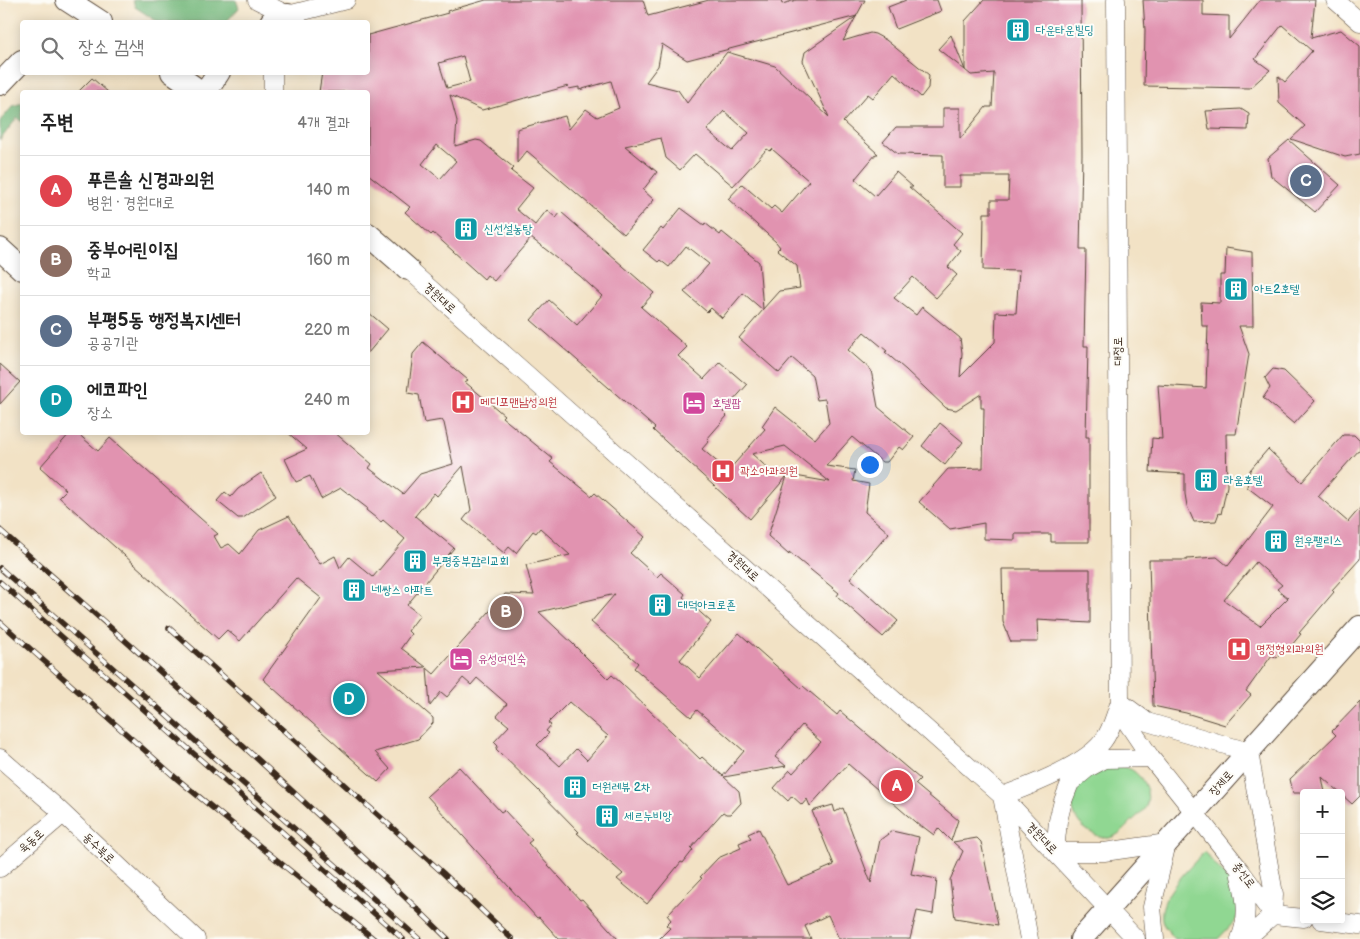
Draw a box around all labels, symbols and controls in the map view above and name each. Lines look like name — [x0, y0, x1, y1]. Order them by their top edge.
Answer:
building icon: 다운타운빌딩 — [1005, 17, 1031, 43]
search box — [20, 20, 370, 75]
place label: 다운타운빌딩 — [1036, 23, 1094, 38]
icon: search — [38, 34, 66, 62]
text: 장소 검색 — [78, 36, 144, 59]
text: 주변 — [40, 110, 74, 135]
text: 4개 결과 — [297, 114, 350, 133]
pin: C — [1290, 162, 1322, 200]
text: 푸른솔 신경과의원 — [87, 169, 214, 192]
text: A — [51, 181, 61, 200]
text: 140 m — [307, 181, 350, 200]
text: 병원 · 경원대로 — [87, 194, 175, 213]
building icon: 신선설농탕 — [453, 216, 479, 242]
place label: 신선설농탕 — [484, 222, 533, 237]
text: 중부어린이집 — [87, 239, 179, 262]
text: B — [50, 251, 62, 270]
text: 160 m — [307, 251, 350, 270]
text: 학교 — [87, 264, 113, 283]
building icon: 아트2호텔 — [1223, 276, 1249, 302]
street label: 경원대로 — [420, 280, 459, 317]
place label: 아트2호텔 — [1254, 282, 1300, 297]
text: 부평5동 행정복지센터 — [87, 309, 241, 332]
text: C — [50, 321, 62, 340]
text: 220 m — [304, 321, 350, 340]
text: 공공기관 — [87, 334, 139, 353]
street label: 대정로 — [1111, 337, 1126, 365]
text: 에코파인 — [87, 379, 148, 402]
hospital icon: 메디포맨남성의원 — [450, 389, 476, 415]
hotel icon: 호텔팝 — [681, 390, 707, 416]
text: D — [50, 391, 62, 410]
text: 240 m — [304, 391, 350, 410]
place label: 메디포맨남성의원 — [480, 395, 557, 410]
place label: 호텔팝 — [712, 396, 741, 411]
text: 장소 — [87, 404, 113, 423]
your location — [857, 452, 883, 478]
hospital icon: 곽소아과의원 — [710, 458, 736, 484]
place label: 곽소아과의원 — [740, 464, 798, 479]
building icon: 라움호텔 — [1193, 467, 1219, 493]
place label: 라움호텔 — [1224, 473, 1263, 488]
building icon: 원우팰리스 — [1263, 528, 1289, 554]
place label: 원우팰리스 — [1294, 534, 1342, 549]
building icon: 부평중부감리교회 — [402, 548, 428, 574]
street label: 경원대로 — [723, 548, 762, 585]
place label: 부평중부감리교회 — [432, 554, 509, 569]
building icon: 네쌍스 아파트 — [341, 577, 367, 603]
place label: 네쌍스 아파트 — [372, 583, 433, 598]
building icon: 대덕아크로죤 — [647, 592, 673, 618]
pin: B — [490, 593, 522, 631]
place label: 대덕아크로죤 — [678, 598, 736, 613]
hospital icon: 명정형외과의원 — [1226, 636, 1252, 662]
place label: 명정형외과의원 — [1256, 642, 1324, 657]
hotel icon: 유성여인숙 — [448, 646, 474, 672]
place label: 유성여인숙 — [478, 652, 526, 667]
pin: D — [333, 680, 365, 718]
pin: A — [881, 767, 913, 805]
street label: 장제로 — [1206, 768, 1237, 799]
building icon: 더원레뷰 2차 — [562, 774, 588, 800]
place label: 더원레뷰 2차 — [592, 780, 651, 795]
map controls — [1300, 789, 1345, 924]
button: + — [1300, 789, 1345, 834]
building icon: 세르누비앙 — [594, 803, 620, 829]
place label: 세르누비앙 — [624, 809, 672, 824]
street label: 경원대로 — [1023, 819, 1060, 857]
street label: 육동로 — [15, 826, 47, 857]
street label: 동수북로 — [79, 830, 118, 867]
button: − — [1300, 834, 1345, 879]
street label: 충선로 — [1229, 859, 1258, 891]
button: layers — [1300, 879, 1345, 924]

